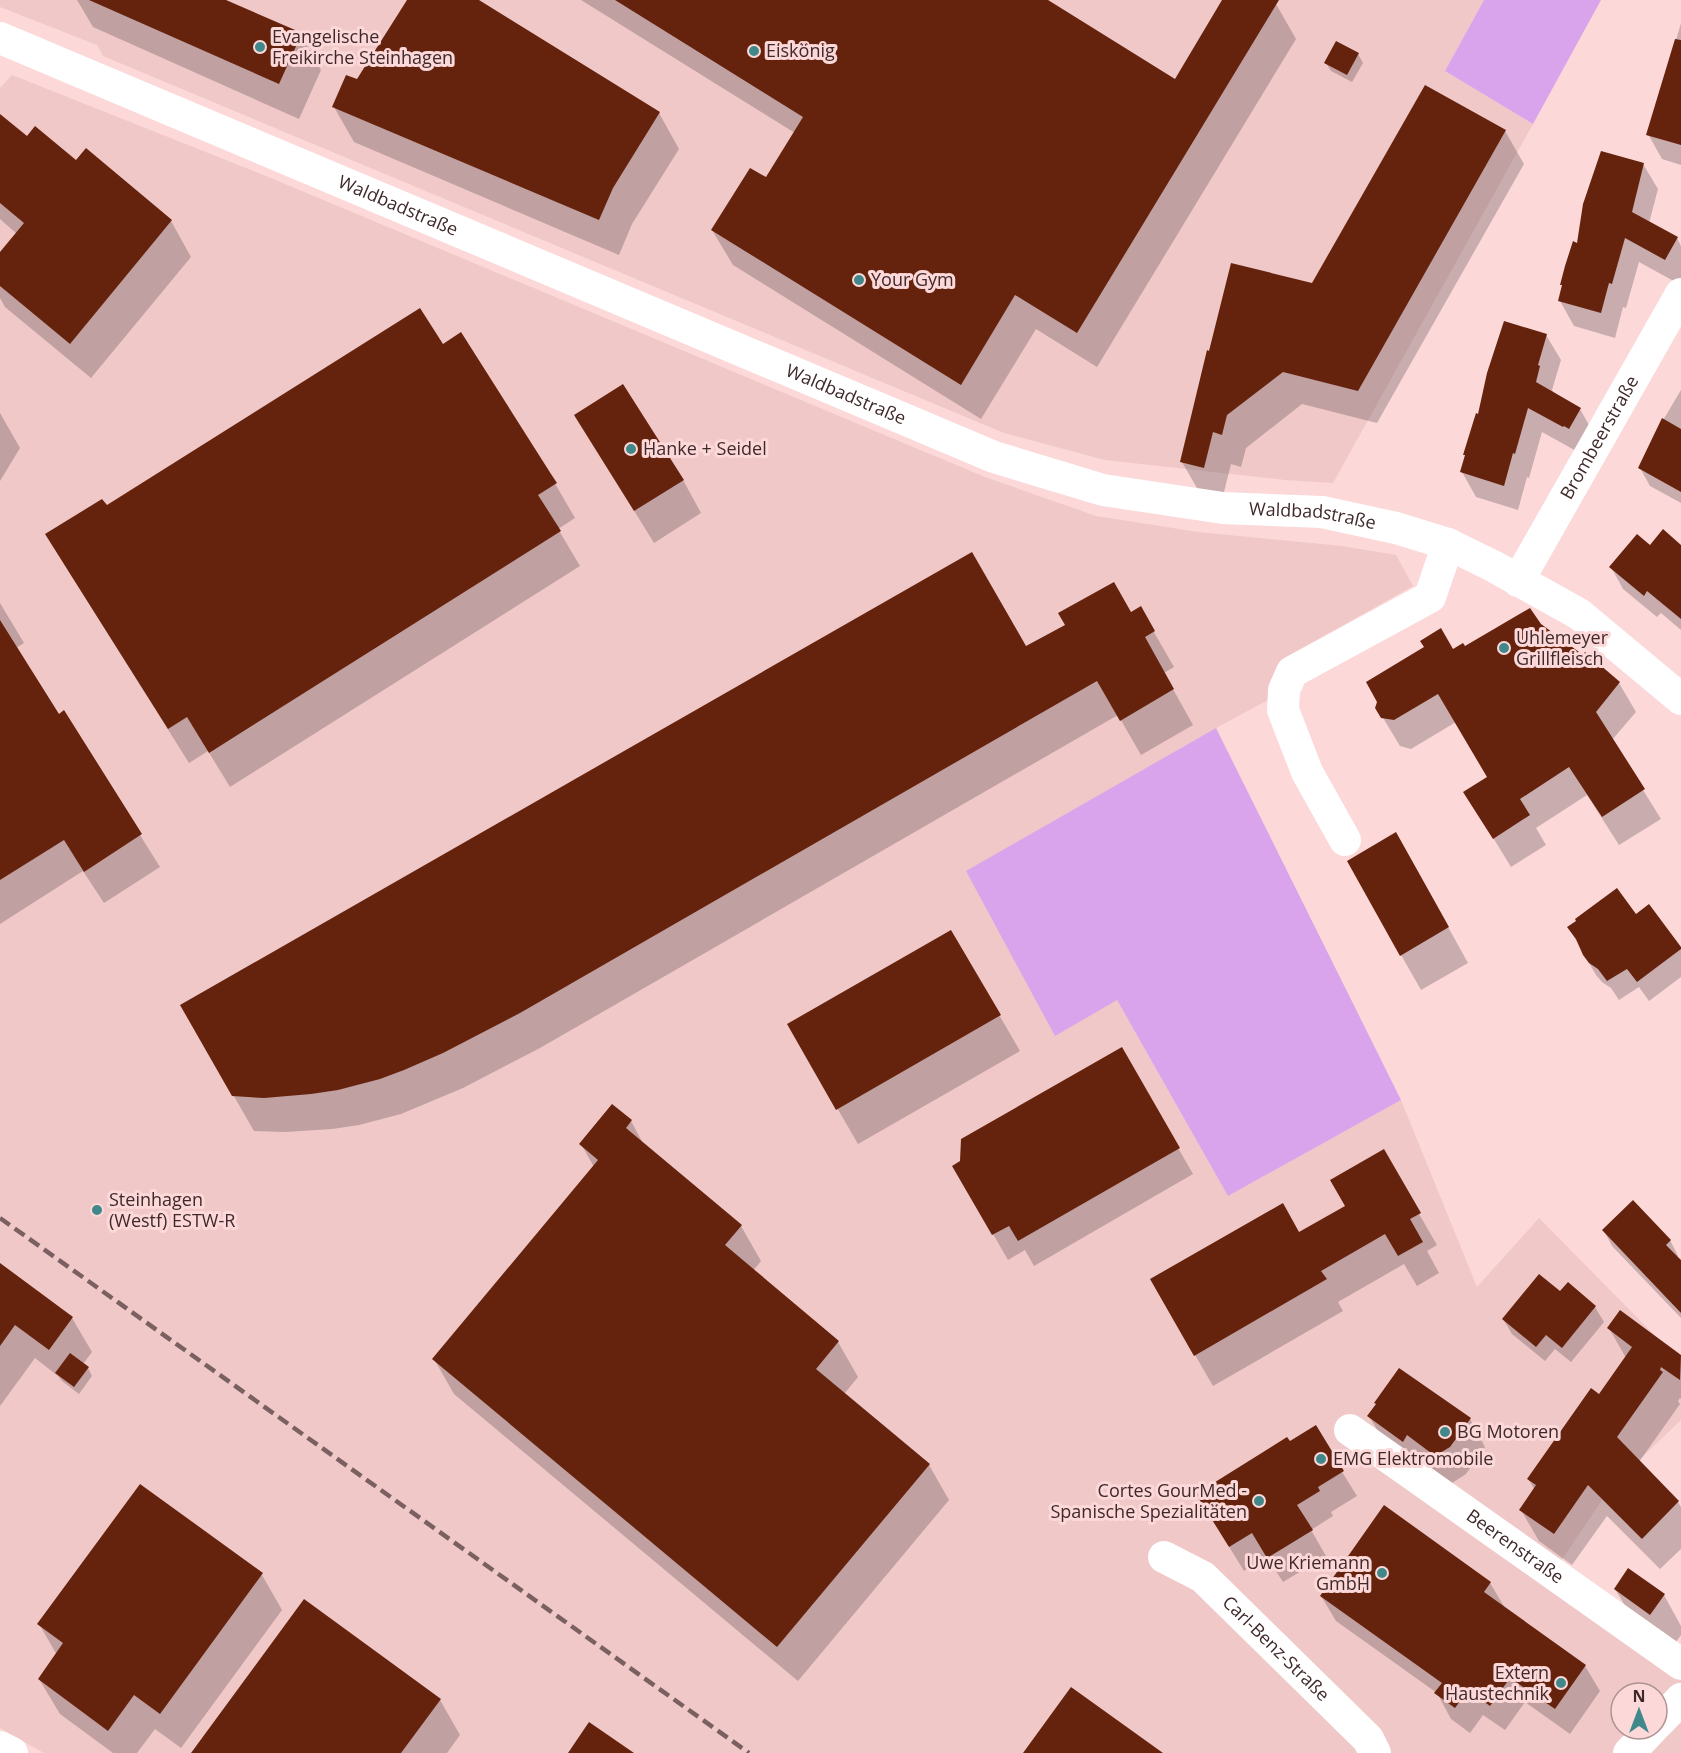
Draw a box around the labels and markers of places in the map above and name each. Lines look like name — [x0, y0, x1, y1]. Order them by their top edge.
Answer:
place label: Evangelische Freikirche Steinhagen — [272, 24, 453, 69]
place label: Eiskönig — [766, 38, 835, 62]
marker: Evangelische Freikirche Steinhagen — [253, 40, 267, 54]
marker: Eiskönig — [747, 44, 761, 58]
place label: Your Gym — [871, 267, 954, 291]
marker: Your Gym — [852, 273, 866, 287]
place label: Hanke + Seidel — [643, 436, 767, 460]
marker: Hanke + Seidel — [624, 442, 638, 456]
place label: Uhlemeyer Grillfleisch — [1516, 625, 1609, 670]
marker: Uhlemeyer Grillfleisch — [1497, 641, 1511, 655]
place label: Steinhagen (Westf) ESTW-R — [109, 1187, 235, 1232]
marker: Steinhagen (Westf) ESTW-R — [90, 1203, 104, 1217]
place label: BG Motoren — [1457, 1419, 1559, 1443]
marker: BG Motoren — [1438, 1425, 1452, 1439]
place label: EMG Elektromobile — [1333, 1446, 1493, 1470]
marker: EMG Elektromobile — [1314, 1452, 1328, 1466]
place label: Cortes GourMed - Spanische Spezialitäten — [1050, 1478, 1247, 1523]
marker: Cortes GourMed - Spanische Spezialitäten — [1252, 1494, 1266, 1508]
place label: Uwe Kriemann GmbH — [1246, 1550, 1370, 1595]
marker: Uwe Kriemann GmbH — [1375, 1566, 1389, 1580]
place label: Extern Haustechnik — [1445, 1660, 1550, 1705]
marker: Extern Haustechnik — [1554, 1676, 1568, 1690]

